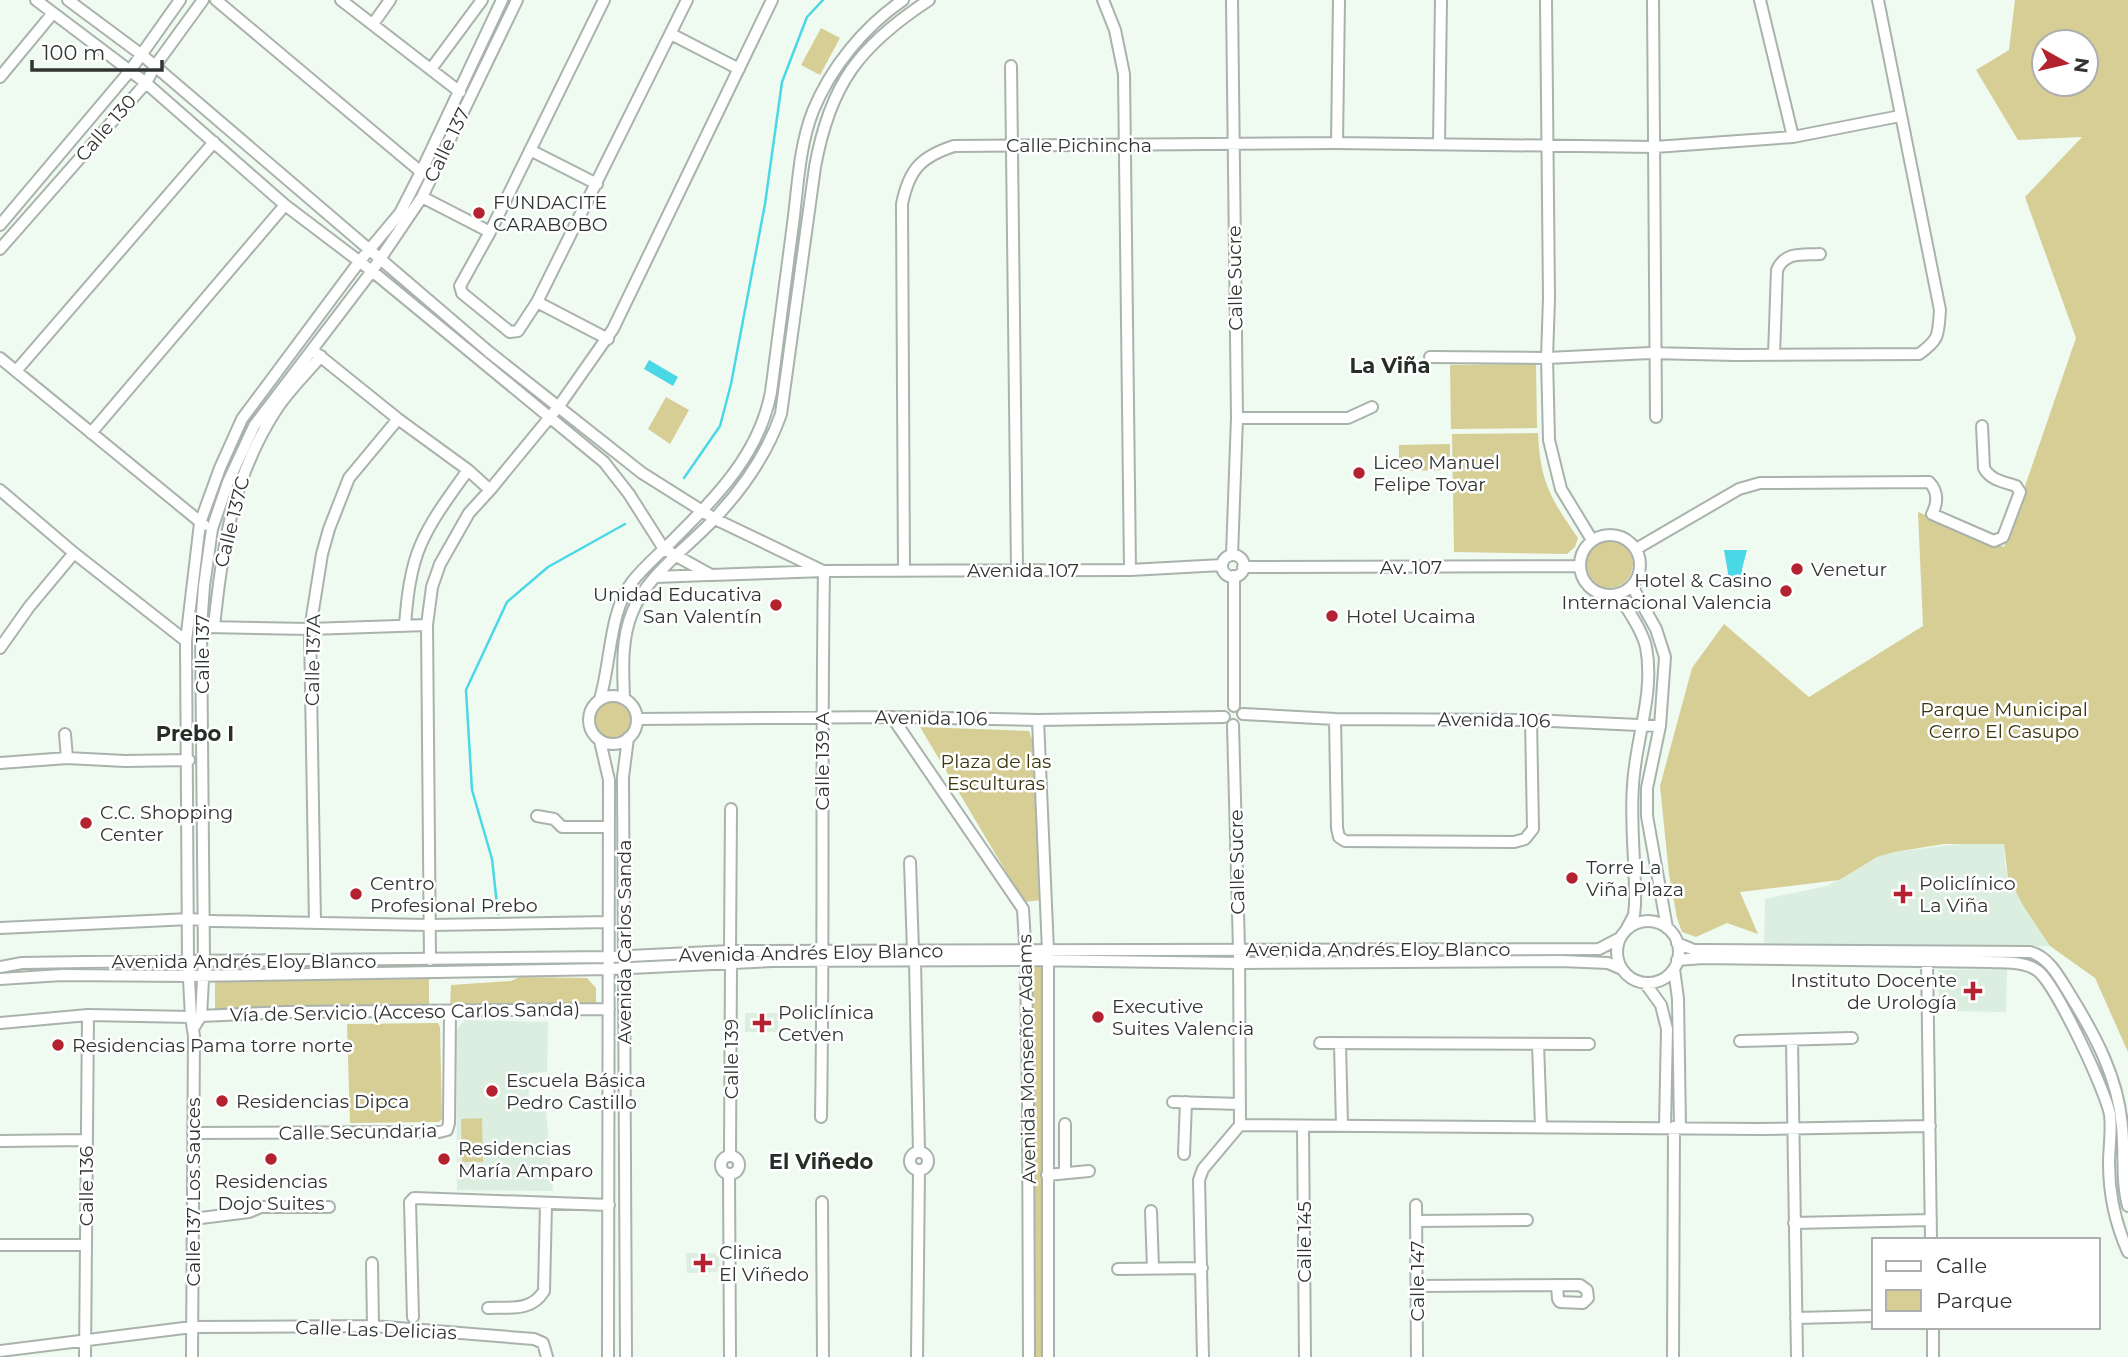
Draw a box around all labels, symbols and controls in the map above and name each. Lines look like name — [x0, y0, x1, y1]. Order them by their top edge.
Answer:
scale bar — [32, 28, 161, 72]
north arrow — [2030, 28, 2100, 98]
text: 100 m — [42, 40, 105, 65]
text: N — [2069, 56, 2094, 75]
street label: Calle 130 — [71, 90, 141, 166]
street label: Calle 137 — [419, 104, 475, 186]
street label: Calle Pichincha — [1006, 134, 1152, 157]
place label: FUNDACITE CARABOBO — [493, 191, 608, 236]
marker: FUNDACITE CARABOBO — [471, 205, 487, 221]
street label: Calle Sucre — [1223, 225, 1247, 331]
district label: La Viña — [1349, 353, 1431, 378]
place label: Liceo Manuel Felipe Tovar — [1373, 451, 1500, 496]
marker: Liceo Manuel Felipe Tovar — [1351, 465, 1367, 481]
street label: Calle 137C — [210, 474, 254, 570]
street label: Av. 107 — [1380, 556, 1442, 579]
place label: Venetur — [1811, 558, 1887, 581]
street label: Avenida 107 — [967, 559, 1079, 582]
marker: Venetur — [1789, 561, 1805, 577]
place label: Hotel & Casino Internacional Valencia — [1562, 569, 1772, 614]
place label: Unidad Educativa San Valentín — [593, 583, 762, 628]
marker: Hotel & Casino Internacional Valencia — [1778, 583, 1794, 599]
marker: Unidad Educativa San Valentín — [768, 597, 784, 613]
place label: Hotel Ucaima — [1346, 605, 1476, 628]
marker: Hotel Ucaima — [1324, 608, 1340, 624]
street label: Calle 137A — [301, 613, 325, 706]
street label: Calle 137 — [191, 614, 214, 694]
park label: Parque Municipal Cerro El Casupo — [1920, 698, 2088, 743]
street label: Avenida 106 — [874, 706, 988, 730]
street label: Avenida 106 — [1437, 708, 1551, 732]
street label: Calle 139 A — [811, 711, 834, 810]
district label: Prebo I — [156, 721, 234, 746]
park label: Plaza de las Esculturas — [941, 750, 1051, 795]
place label: C.C. Shopping Center — [100, 801, 233, 846]
street label: Calle Sucre — [1225, 809, 1249, 915]
marker: C.C. Shopping Center — [78, 815, 94, 831]
street label: Avenida Carlos Sanda — [613, 840, 636, 1044]
place label: Torre La Viña Plaza — [1586, 856, 1684, 901]
marker: Torre La Viña Plaza — [1564, 870, 1580, 886]
place label: Centro Profesional Prebo — [370, 872, 538, 917]
place label: Policlínico La Viña — [1919, 872, 2016, 917]
marker: Policlínico La Viña — [1893, 884, 1913, 904]
marker: Centro Profesional Prebo — [348, 886, 364, 902]
street label: Avenida Monseñor Adams — [1013, 934, 1041, 1184]
street label: Avenida Andrés Eloy Blanco — [1246, 938, 1510, 961]
street label: Avenida Andrés Eloy Blanco — [678, 939, 944, 967]
street label: Avenida Andrés Eloy Blanco — [112, 950, 376, 973]
place label: Instituto Docente de Urología — [1790, 969, 1957, 1014]
marker: Instituto Docente de Urología — [1963, 981, 1983, 1001]
place label: Executive Suites Valencia — [1112, 995, 1254, 1040]
street label: Vía de Servicio (Acceso Carlos Sanda) — [230, 997, 580, 1027]
place label: Policlínica Cetven — [778, 1001, 874, 1046]
marker: Executive Suites Valencia — [1090, 1009, 1106, 1025]
marker: Policlínica Cetven — [752, 1013, 772, 1033]
street label: Calle 139 — [720, 1019, 743, 1099]
place label: Residencias Pama torre norte — [72, 1034, 353, 1057]
marker: Residencias Pama torre norte — [50, 1037, 66, 1053]
place label: Escuela Básica Pedro Castillo — [506, 1069, 646, 1114]
marker: Escuela Básica Pedro Castillo — [484, 1083, 500, 1099]
place label: Residencias Dipca — [236, 1090, 410, 1113]
marker: Residencias Dipca — [214, 1093, 230, 1109]
street label: Calle 137 Los Sauces — [182, 1098, 205, 1286]
street label: Calle Secundaria — [279, 1119, 437, 1145]
place label: Residencias María Amparo — [458, 1137, 593, 1182]
street label: Calle 136 — [75, 1146, 98, 1226]
district label: El Viñedo — [769, 1149, 873, 1174]
marker: Residencias Dojo Suites — [263, 1151, 279, 1167]
marker: Residencias María Amparo — [436, 1151, 452, 1167]
place label: Residencias Dojo Suites — [215, 1170, 327, 1215]
street label: Calle 145 — [1293, 1201, 1316, 1283]
legend — [1872, 1238, 2100, 1329]
place label: Clinica El Viñedo — [719, 1241, 809, 1286]
street label: Calle 147 — [1406, 1241, 1429, 1321]
marker: Clinica El Viñedo — [693, 1253, 713, 1273]
text: Calle — [1936, 1253, 1987, 1278]
text: Parque — [1936, 1288, 2012, 1313]
street label: Calle Las Delicias — [295, 1316, 457, 1344]

